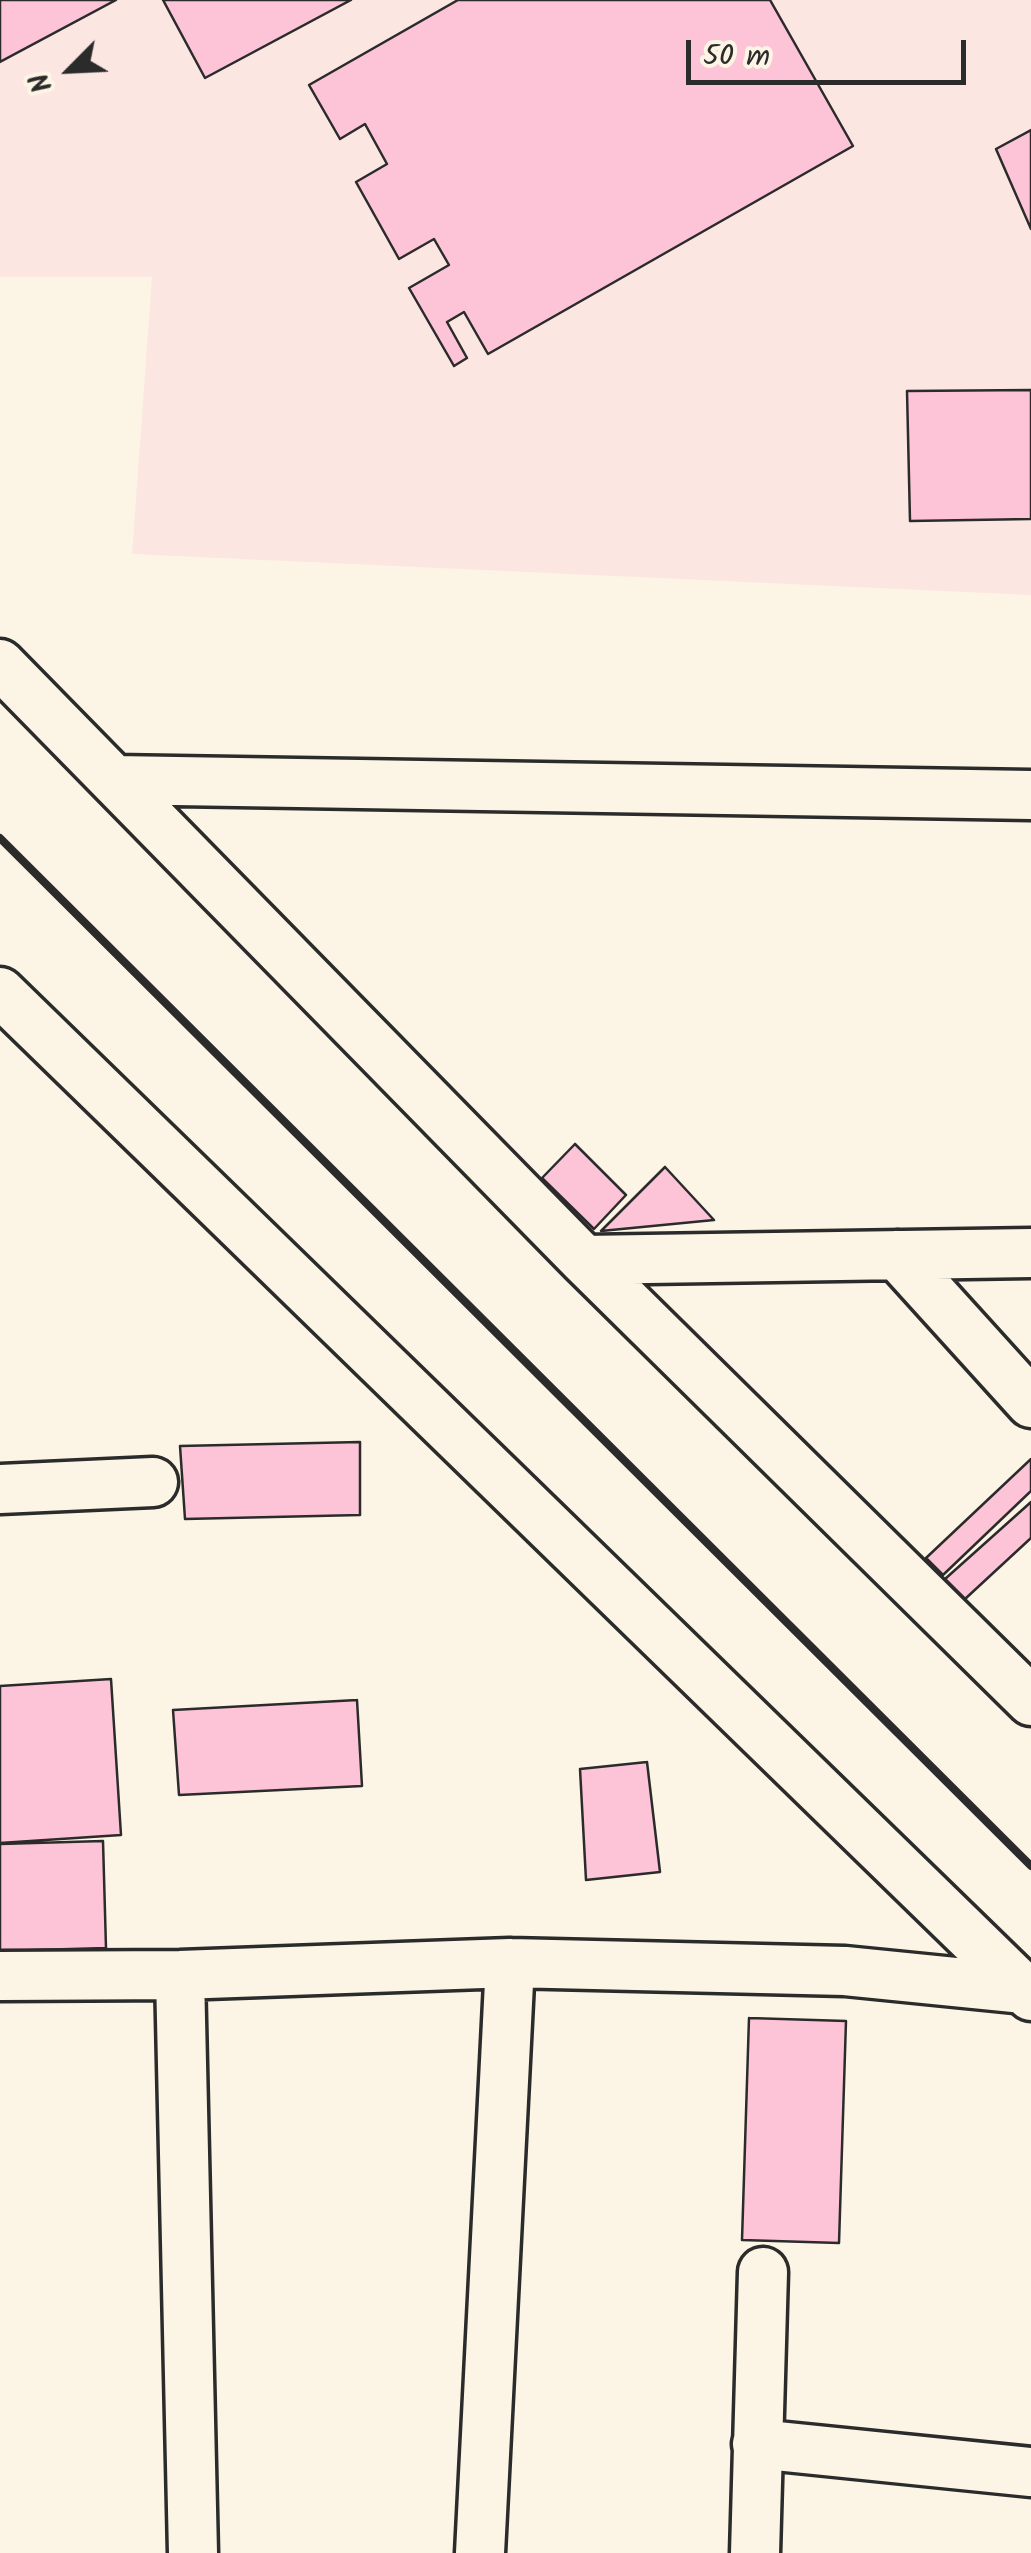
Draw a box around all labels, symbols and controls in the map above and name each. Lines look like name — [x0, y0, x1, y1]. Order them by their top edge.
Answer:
north arrow — [20, 20, 120, 120]
scale bar — [691, 20, 971, 82]
text: 50 m — [703, 33, 770, 81]
text: N — [18, 65, 66, 100]

